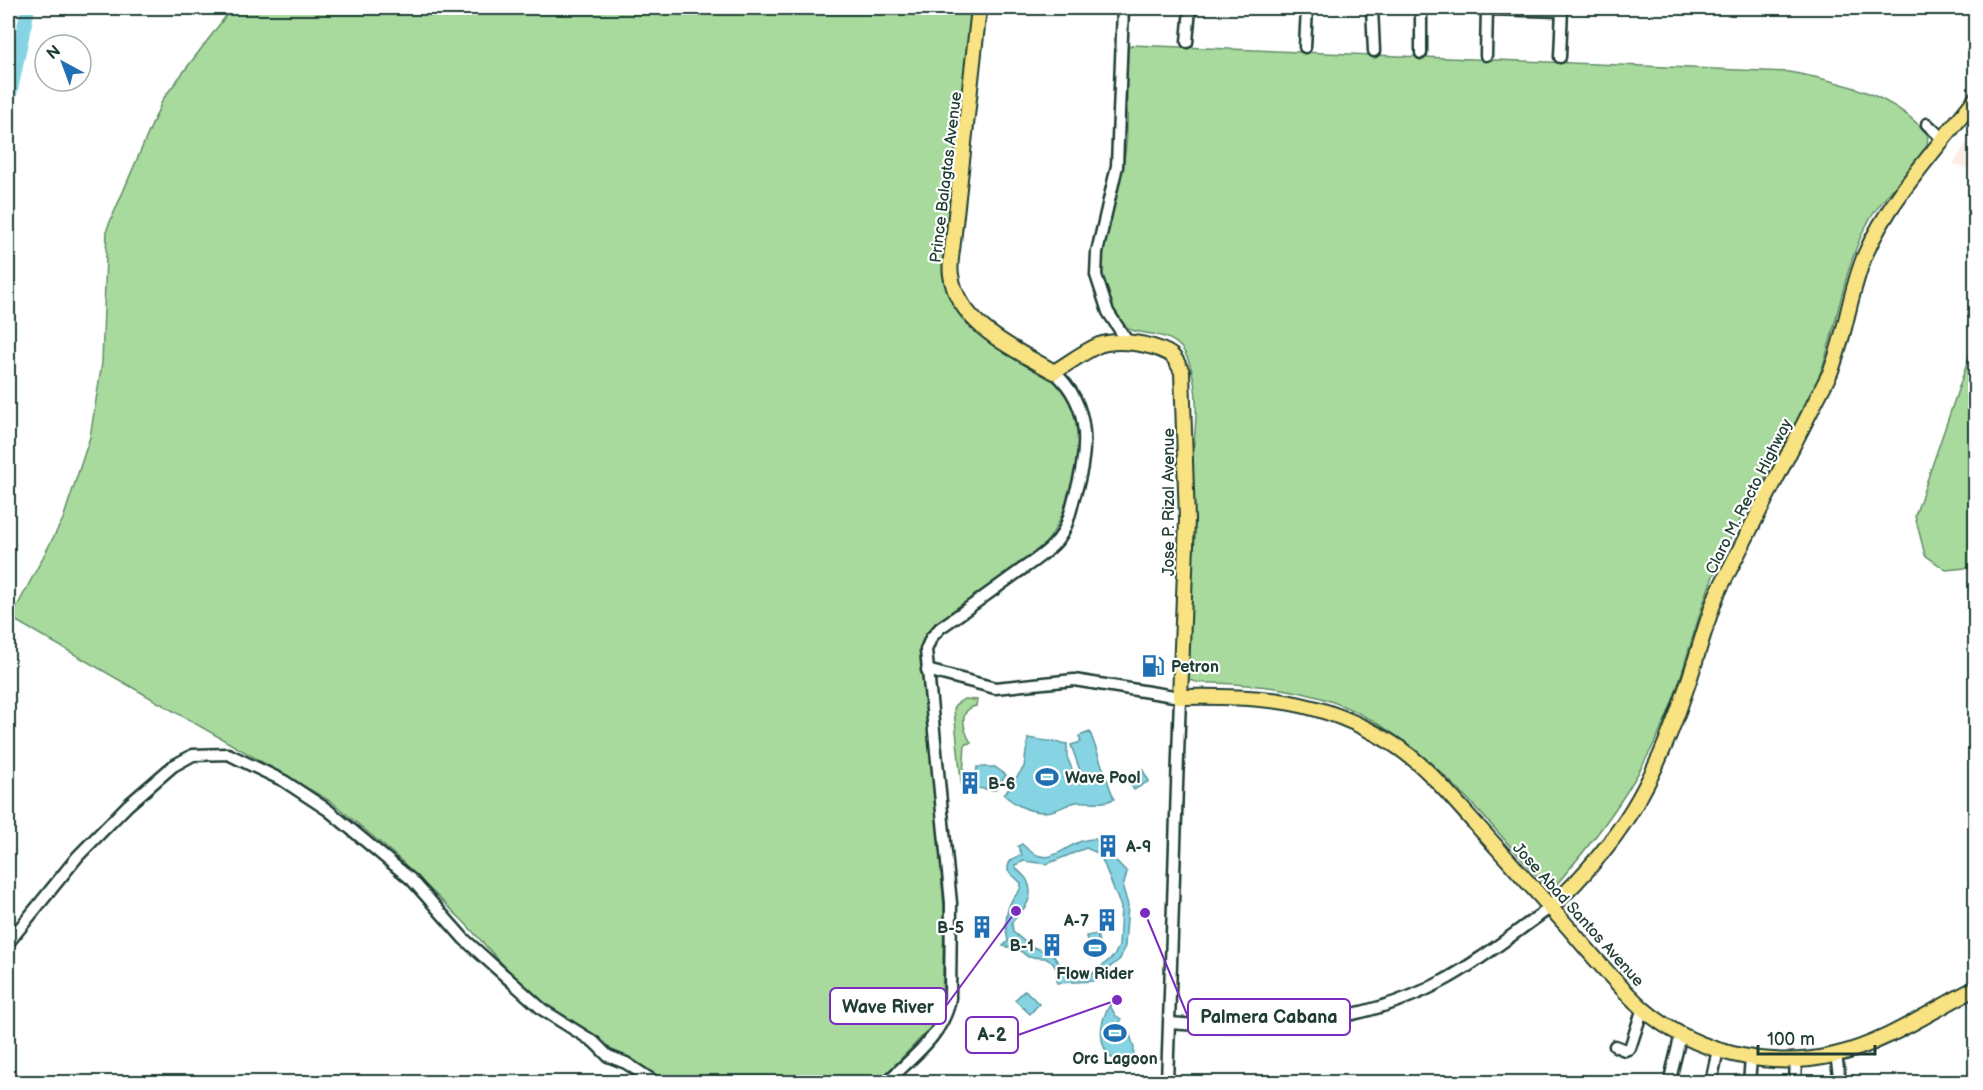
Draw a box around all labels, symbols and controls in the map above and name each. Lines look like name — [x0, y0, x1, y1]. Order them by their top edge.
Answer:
north arrow — [33, 33, 93, 93]
text: N — [43, 42, 65, 64]
street label: Prince Balagtas Avenue — [927, 90, 966, 264]
street label: Claro M. Recto Highway — [1702, 415, 1797, 577]
street label: Jose P. Rizal Avenue — [1160, 428, 1179, 576]
fuel station icon: Petron — [1140, 653, 1166, 679]
place label: Petron — [1171, 658, 1219, 677]
sports icon: Wave Pool — [1034, 764, 1060, 790]
place label: Wave Pool — [1065, 769, 1141, 788]
building icon: B-6 — [957, 770, 983, 796]
place label: B-6 — [988, 775, 1016, 794]
building icon: A-9 — [1095, 833, 1121, 859]
place label: A-9 — [1125, 838, 1151, 857]
street label: Jose Abad Santos Avenue — [1508, 839, 1648, 991]
building icon: A-7 — [1094, 907, 1120, 933]
place label: A-7 — [1063, 912, 1089, 931]
building icon: B-5 — [969, 914, 995, 940]
place label: B-5 — [937, 919, 964, 938]
building icon: B-1 — [1039, 932, 1065, 958]
sports icon: Flow Rider — [1082, 935, 1108, 961]
place label: B-1 — [1009, 937, 1034, 956]
place label: Flow Rider — [1056, 965, 1134, 984]
callout: Wave River — [830, 988, 946, 1024]
text: Wave River — [842, 997, 935, 1018]
callout: Palmera Cabana — [1188, 999, 1350, 1035]
text: Palmera Cabana — [1200, 1007, 1338, 1028]
callout: A-2 — [966, 1017, 1018, 1053]
scale bar — [1758, 1018, 1875, 1056]
sports icon: Orc Lagoon — [1102, 1020, 1128, 1046]
text: A-2 — [977, 1025, 1007, 1046]
text: 100 m — [1767, 1029, 1815, 1050]
place label: Orc Lagoon — [1072, 1050, 1158, 1069]

